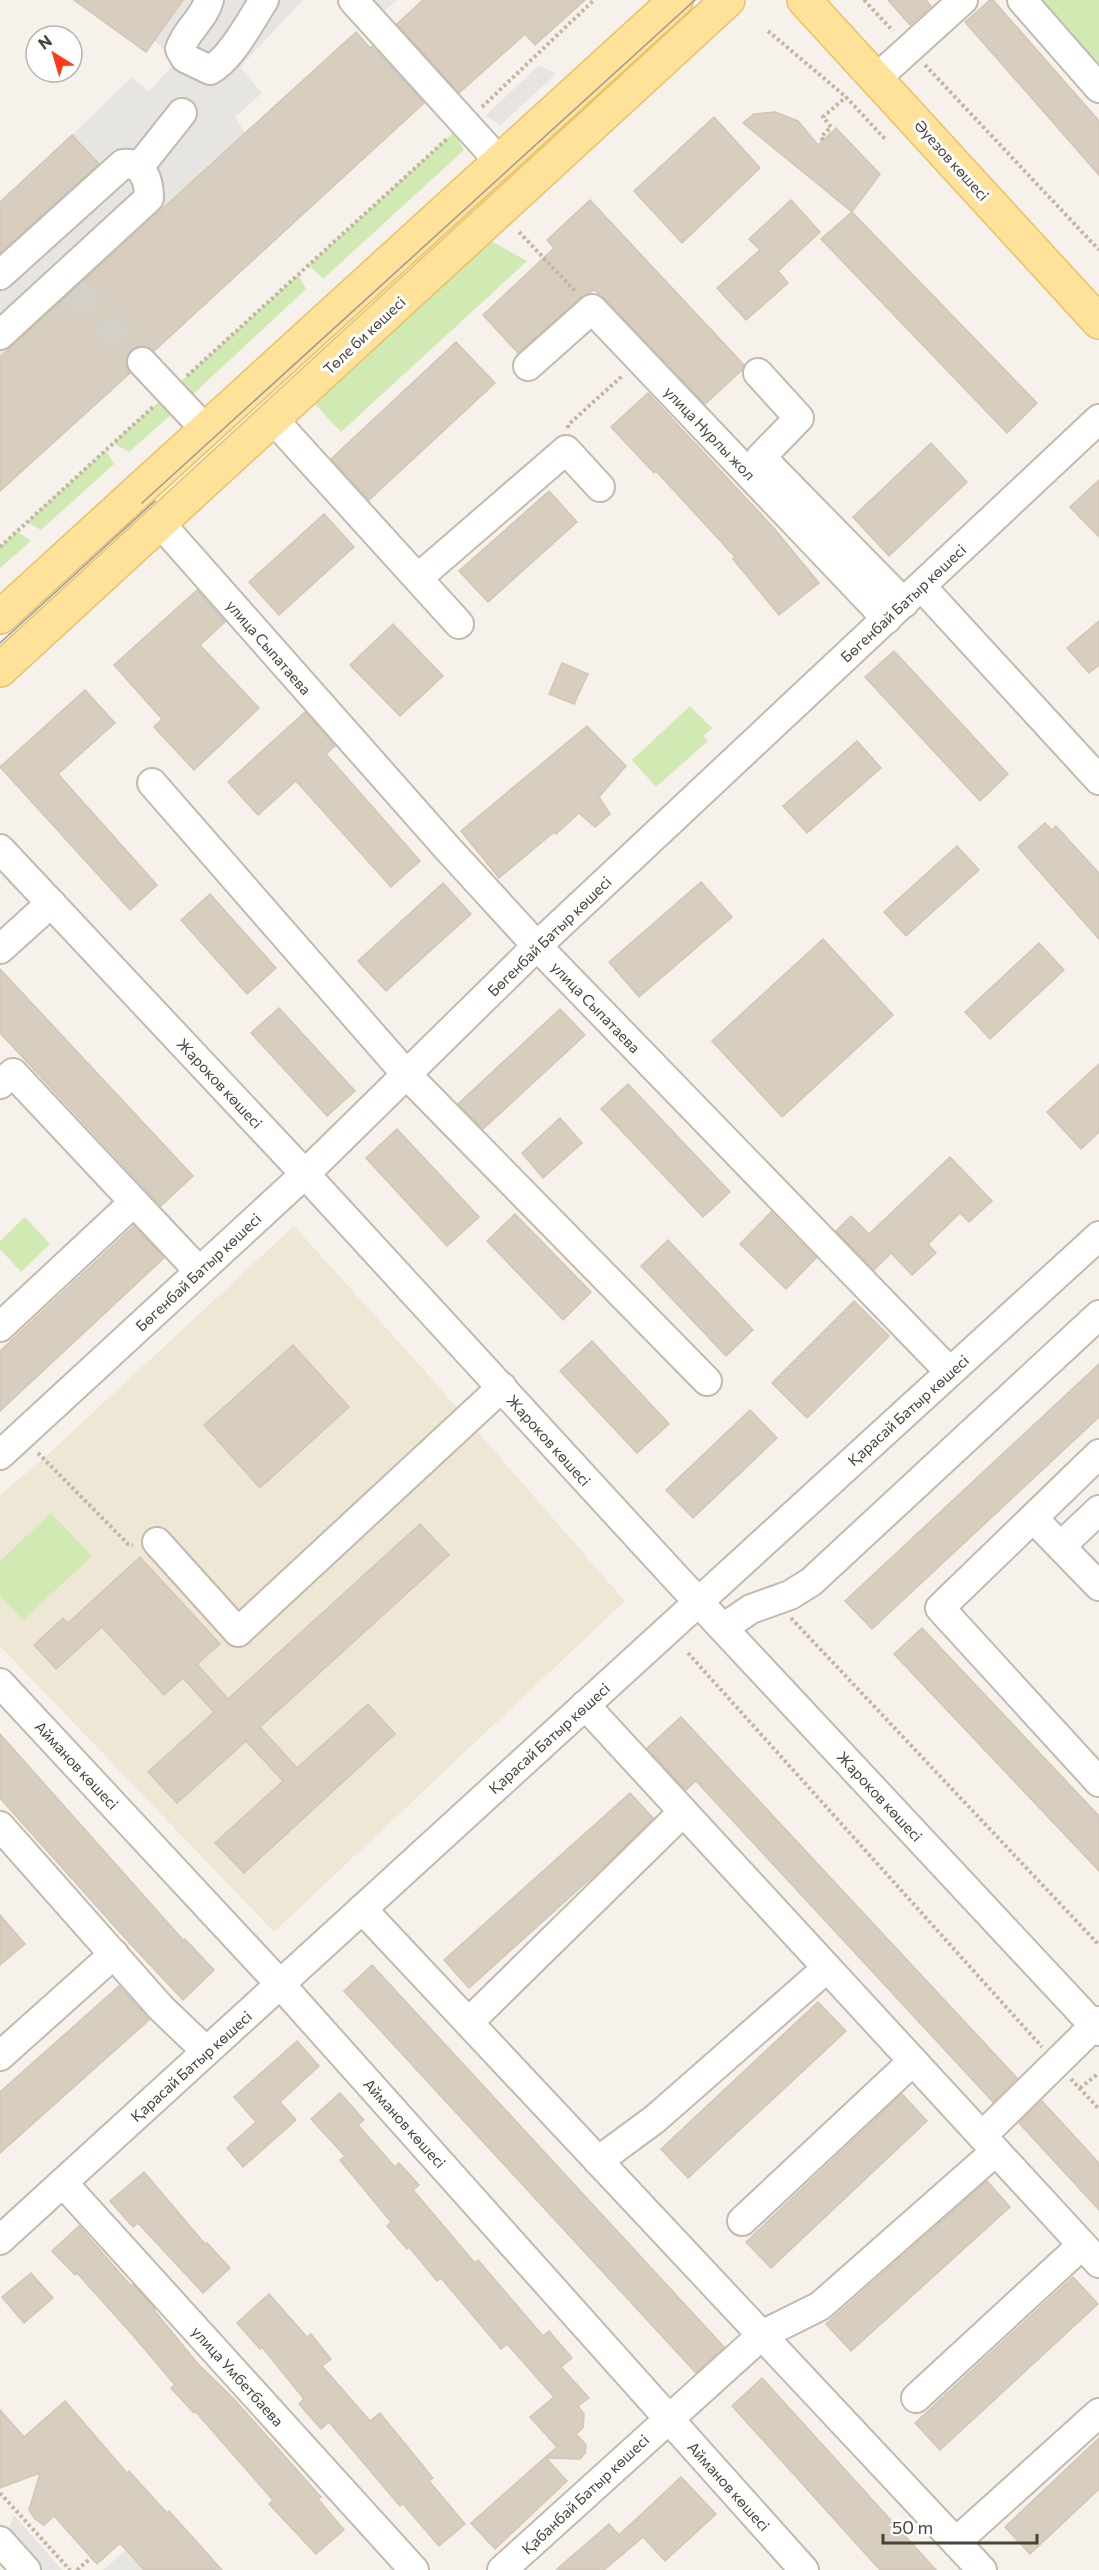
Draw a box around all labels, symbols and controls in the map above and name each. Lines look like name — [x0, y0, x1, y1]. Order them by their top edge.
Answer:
north arrow — [24, 24, 84, 84]
text: N — [34, 30, 55, 53]
street label: Әуезов көшесі — [911, 116, 993, 204]
street label: Төле би көшесі — [319, 292, 409, 378]
street label: улица Нурлы жол — [661, 382, 759, 484]
street label: Бөгенбай Батыр көшесі — [837, 540, 969, 666]
street label: улица Сыпатаева — [223, 596, 315, 698]
street label: Бөгенбай Батыр көшесі — [484, 872, 614, 1000]
street label: улица Сыпатаева — [548, 958, 644, 1056]
street label: Жароков көшесі — [174, 1034, 266, 1132]
street label: Бөгенбай Батыр көшесі — [132, 1209, 264, 1335]
street label: Қарасай Батыр көшесі — [844, 1351, 972, 1469]
street label: Жароков көшесі — [503, 1391, 595, 1489]
street label: Қарасай Батыр көшесі — [485, 1679, 613, 1797]
street label: Айманов көшесі — [32, 1717, 122, 1813]
street label: Жароков көшесі — [834, 1747, 926, 1845]
street label: Қарасай Батыр көшесі — [127, 2007, 255, 2125]
street label: Айманов көшесі — [360, 2075, 450, 2171]
street label: улица Умбетбаева — [188, 2322, 288, 2430]
street label: Қабанбай Батыр көшесі — [518, 2430, 652, 2558]
street label: Айманов көшесі — [684, 2438, 774, 2534]
scale bar — [883, 2507, 1038, 2545]
text: 50 m — [892, 2516, 933, 2538]

